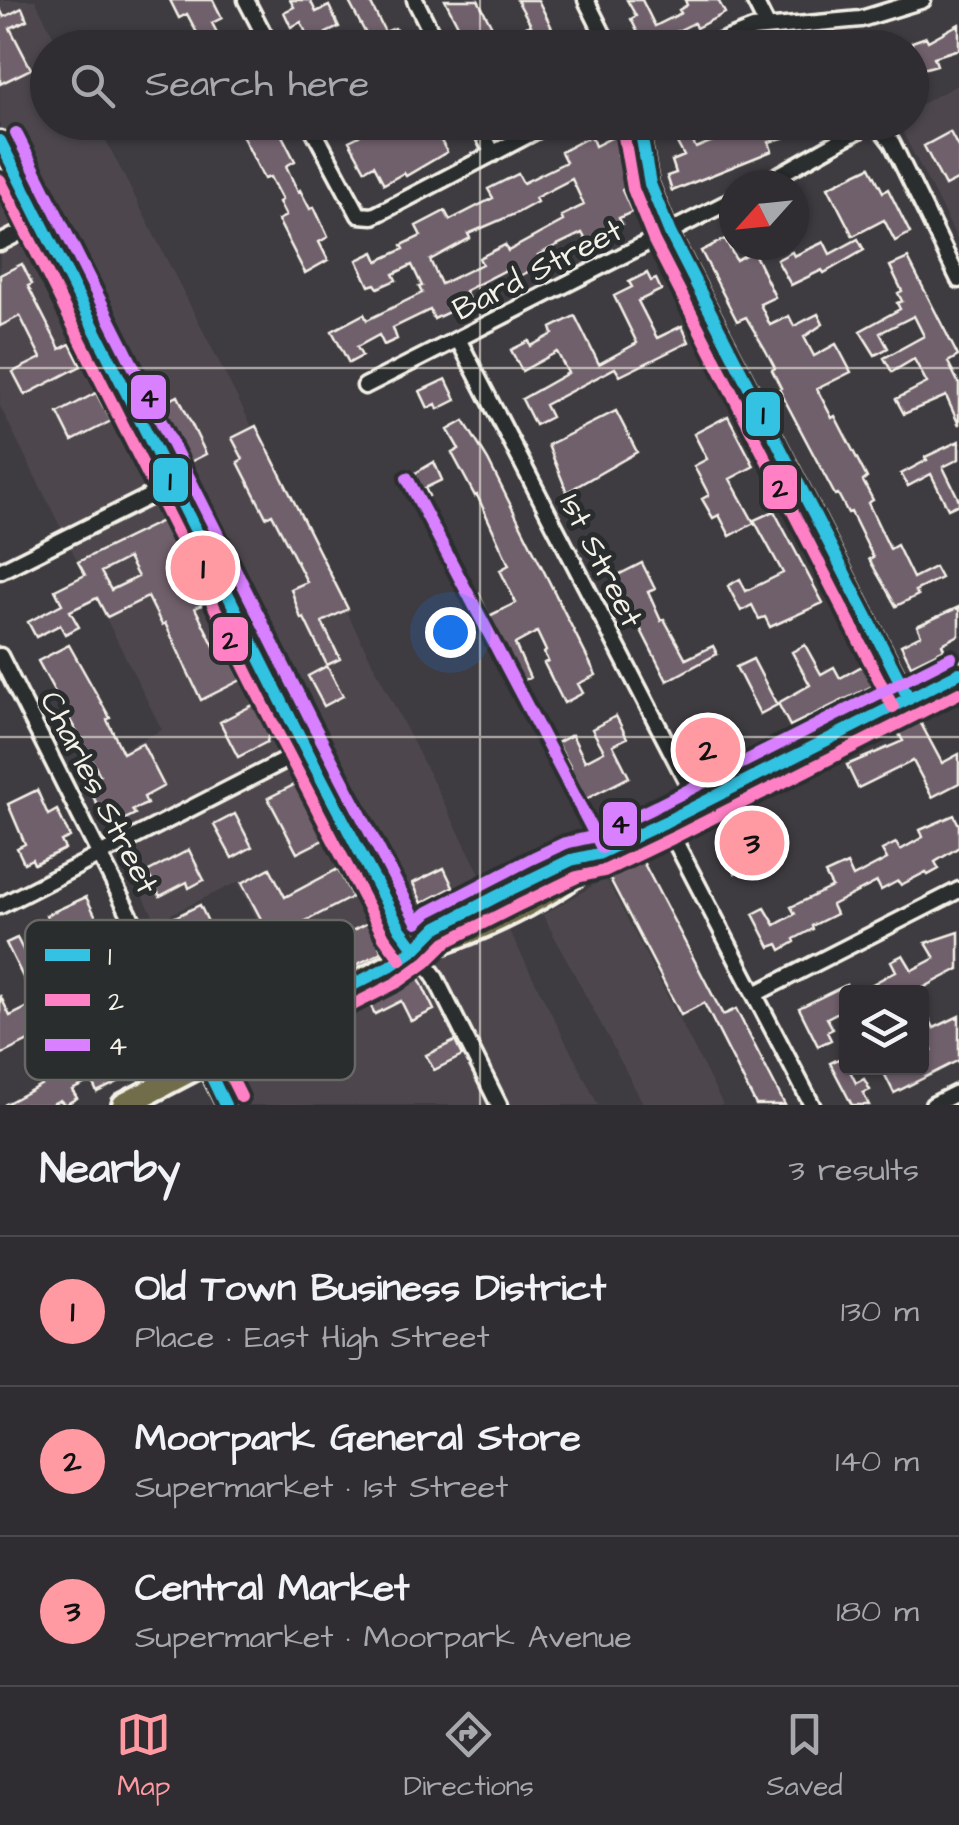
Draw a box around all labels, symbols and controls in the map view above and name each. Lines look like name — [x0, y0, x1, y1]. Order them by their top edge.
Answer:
search box — [30, 30, 929, 140]
icon: search — [65, 58, 120, 113]
text: Search here — [145, 59, 369, 111]
north arrow — [719, 170, 809, 260]
street label: Bard Street — [445, 208, 630, 332]
line badge: 4 — [129, 373, 168, 421]
text: 4 — [139, 379, 159, 418]
line badge: 1 — [744, 390, 782, 438]
text: 1 — [761, 396, 765, 435]
line badge: 1 — [151, 456, 190, 504]
text: 1 — [168, 462, 172, 501]
line badge: 2 — [761, 463, 799, 511]
text: 2 — [771, 469, 789, 508]
street label: 1st Street — [548, 486, 654, 635]
pin: 1 — [170, 530, 236, 606]
your location — [425, 607, 476, 658]
line badge: 2 — [211, 615, 250, 663]
text: 2 — [221, 621, 239, 660]
street label: Charles Street — [28, 683, 169, 902]
pin: 2 — [676, 712, 740, 788]
line badge: 4 — [601, 800, 639, 848]
text: 4 — [610, 805, 630, 844]
pin: 3 — [720, 806, 784, 880]
legend — [25, 920, 355, 1080]
text: 1 — [108, 937, 112, 976]
text: 2 — [108, 982, 124, 1021]
map controls — [839, 985, 929, 1075]
button: layers — [839, 985, 929, 1075]
text: 4 — [108, 1027, 127, 1066]
text: Nearby — [40, 1141, 180, 1199]
text: 3 results — [789, 1148, 919, 1193]
text: Old Town Business District — [135, 1263, 606, 1315]
text: 1 — [70, 1289, 75, 1334]
text: 130 m — [841, 1289, 919, 1334]
text: Place · East High Street — [135, 1315, 490, 1360]
text: Moorpark General Store — [135, 1413, 581, 1465]
text: 2 — [63, 1439, 82, 1484]
text: 140 m — [835, 1439, 919, 1484]
text: Supermarket · 1st Street — [135, 1465, 508, 1510]
text: Central Market — [135, 1563, 409, 1615]
text: 3 — [64, 1589, 81, 1634]
text: 180 m — [836, 1589, 919, 1634]
text: Supermarket · Moorpark Avenue — [135, 1615, 632, 1660]
tab: Map — [116, 1707, 171, 1806]
tab: Directions — [404, 1707, 534, 1806]
tab: Saved — [766, 1707, 843, 1806]

